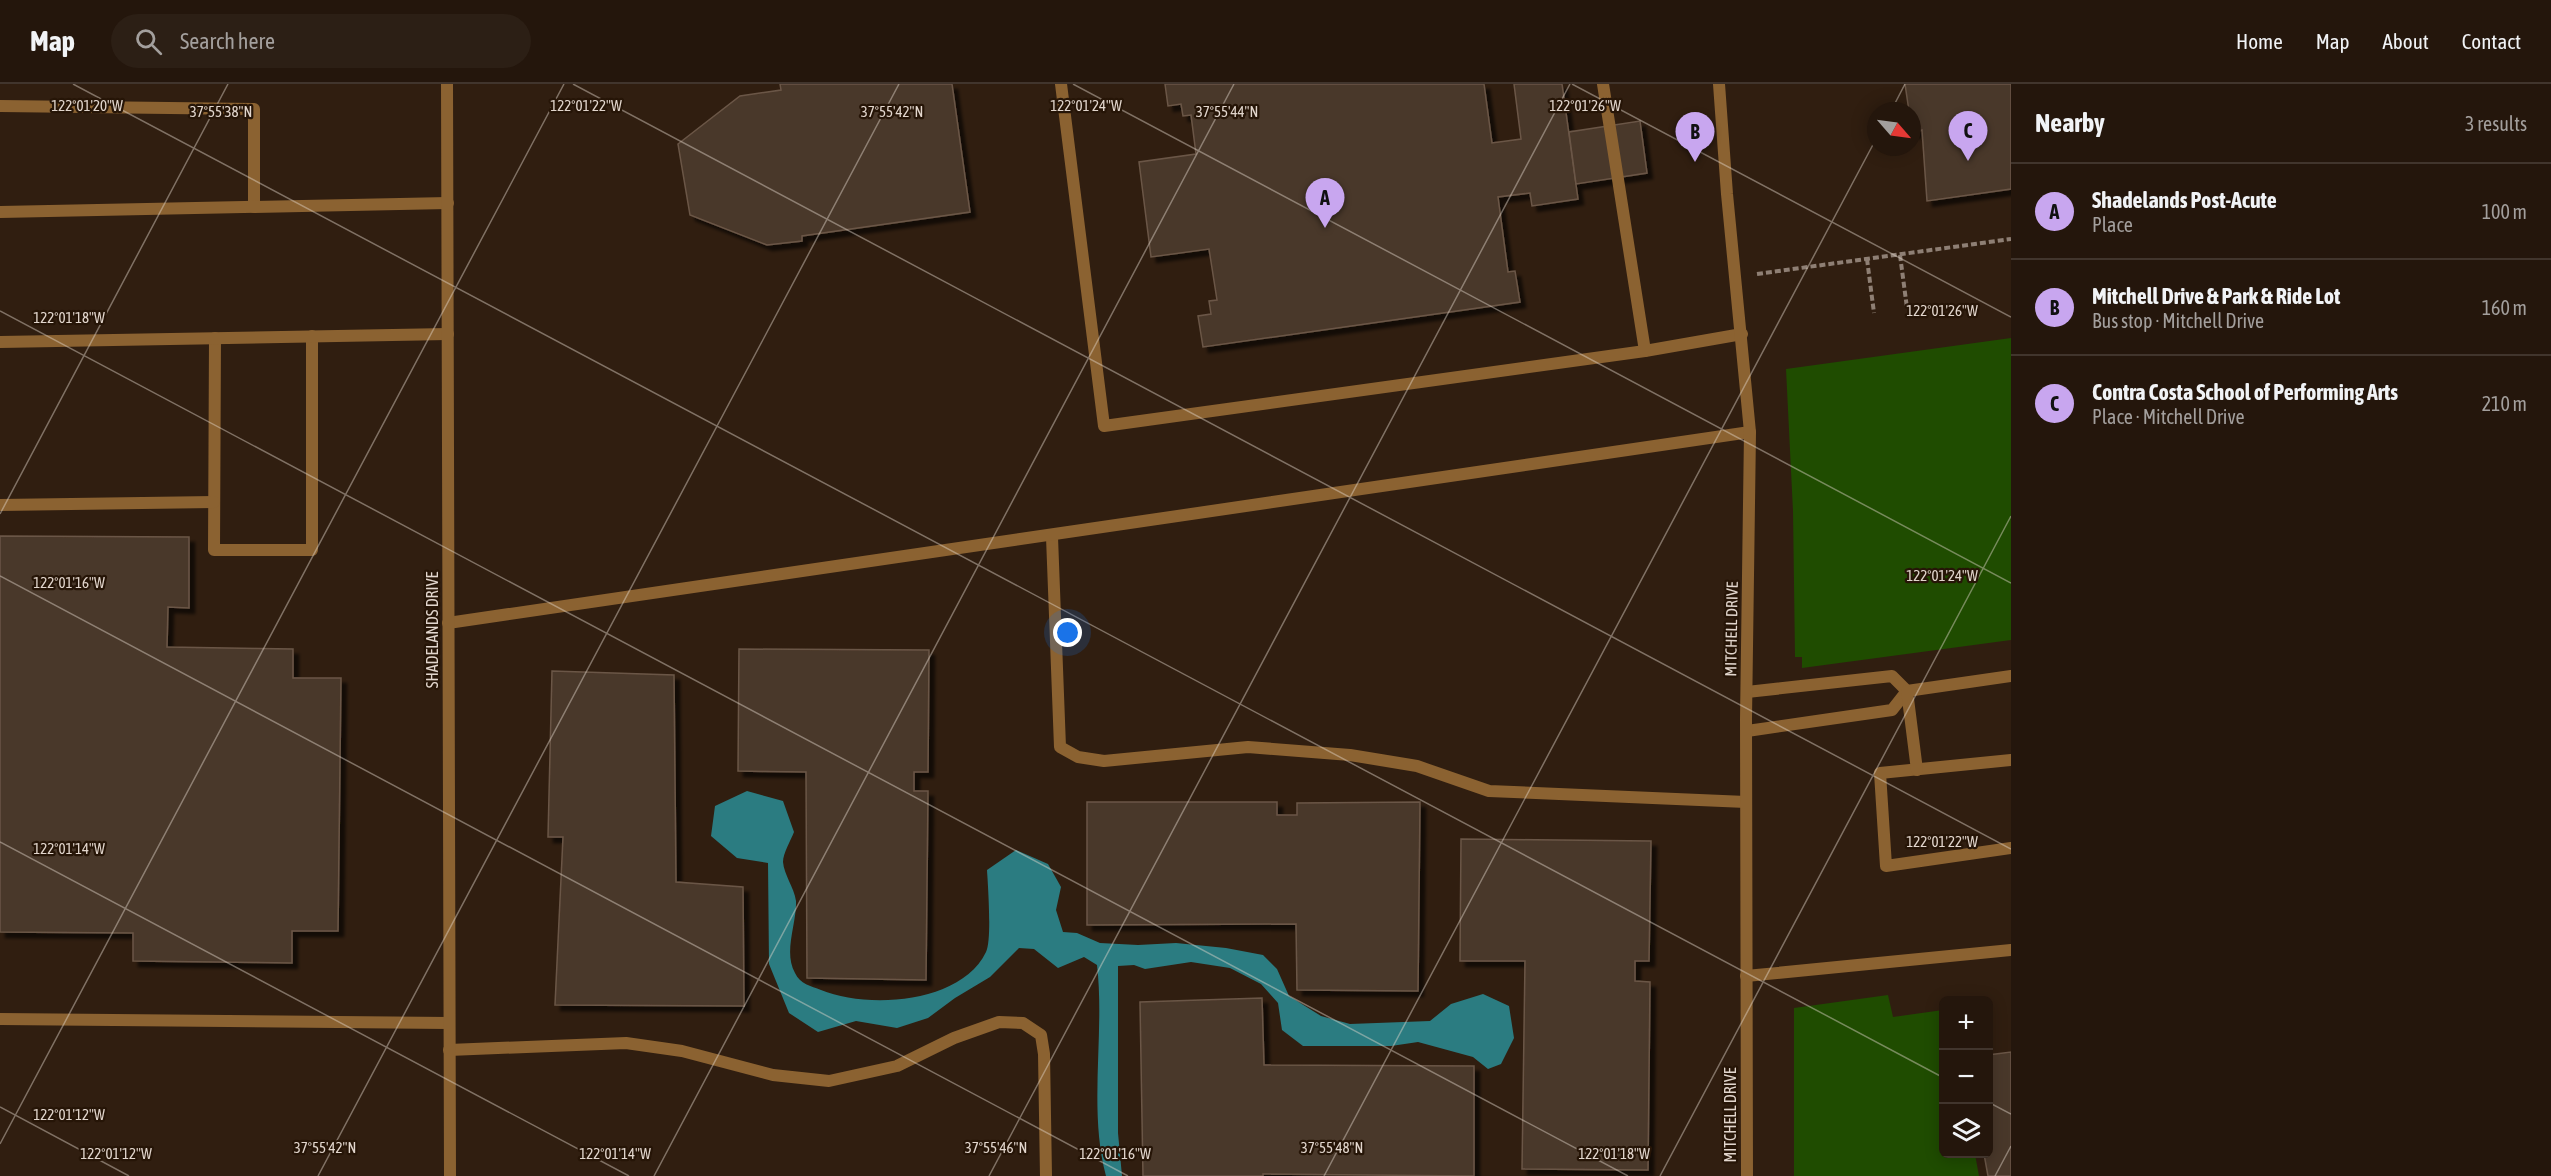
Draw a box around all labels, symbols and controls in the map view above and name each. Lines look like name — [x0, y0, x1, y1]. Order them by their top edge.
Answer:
search box — [111, 14, 531, 68]
text: Map — [30, 25, 75, 57]
icon: search — [132, 25, 165, 58]
text: Search here — [180, 28, 275, 54]
text: Home — [2236, 29, 2283, 53]
text: Map — [2316, 29, 2350, 53]
text: About — [2383, 29, 2429, 53]
text: Contact — [2462, 29, 2521, 53]
text: 122°01'20"W — [51, 97, 123, 114]
text: 122°01'22"W — [550, 97, 622, 114]
text: 122°01'24"W — [1050, 97, 1122, 114]
text: 122°01'26"W — [1549, 97, 1621, 114]
north arrow — [1867, 102, 1921, 156]
text: 37°55'38"N — [190, 103, 252, 120]
text: 37°55'42"N — [861, 103, 923, 120]
text: 37°55'44"N — [1196, 103, 1258, 120]
text: Nearby — [2035, 108, 2105, 138]
pin: B — [1676, 112, 1714, 162]
pin: C — [1948, 112, 1988, 161]
text: 3 results — [2465, 112, 2527, 135]
pin: A — [1306, 178, 1344, 228]
text: Shadelands Post-Acute — [2092, 187, 2277, 213]
text: A — [2050, 200, 2059, 223]
text: 100 m — [2482, 200, 2527, 223]
text: Place — [2092, 213, 2133, 236]
text: Mitchell Drive & Park & Ride Lot — [2092, 283, 2340, 309]
text: B — [2050, 296, 2059, 319]
text: 160 m — [2482, 296, 2527, 319]
text: 122°01'26"W — [1906, 302, 1978, 319]
text: 122°01'18"W — [33, 309, 105, 326]
text: Bus stop · Mitchell Drive — [2092, 309, 2264, 332]
text: Contra Costa School of Performing Arts — [2092, 379, 2398, 405]
text: C — [2050, 392, 2059, 415]
text: 210 m — [2482, 392, 2527, 415]
text: Place · Mitchell Drive — [2092, 405, 2245, 428]
text: 122°01'24"W — [1906, 567, 1978, 584]
street label: SHADELANDS DRIVE — [423, 571, 441, 688]
text: 122°01'16"W — [33, 574, 105, 591]
street label: MITCHELL DRIVE — [1721, 581, 1741, 677]
your location — [1053, 618, 1082, 647]
text: 122°01'22"W — [1906, 833, 1978, 850]
text: 122°01'14"W — [33, 840, 105, 857]
map controls — [1939, 996, 1993, 1158]
button: + — [1939, 996, 1993, 1050]
button: − — [1939, 1050, 1993, 1104]
street label: MITCHELL DRIVE — [1721, 1067, 1739, 1163]
button: layers — [1939, 1104, 1993, 1158]
text: 122°01'12"W — [33, 1106, 105, 1123]
text: 37°55'42"N — [294, 1139, 356, 1156]
text: 37°55'46"N — [965, 1139, 1027, 1156]
text: 37°55'48"N — [1301, 1139, 1363, 1156]
text: 122°01'12"W — [80, 1145, 152, 1162]
text: 122°01'14"W — [579, 1145, 651, 1162]
text: 122°01'16"W — [1079, 1145, 1151, 1162]
text: 122°01'18"W — [1578, 1145, 1650, 1162]

